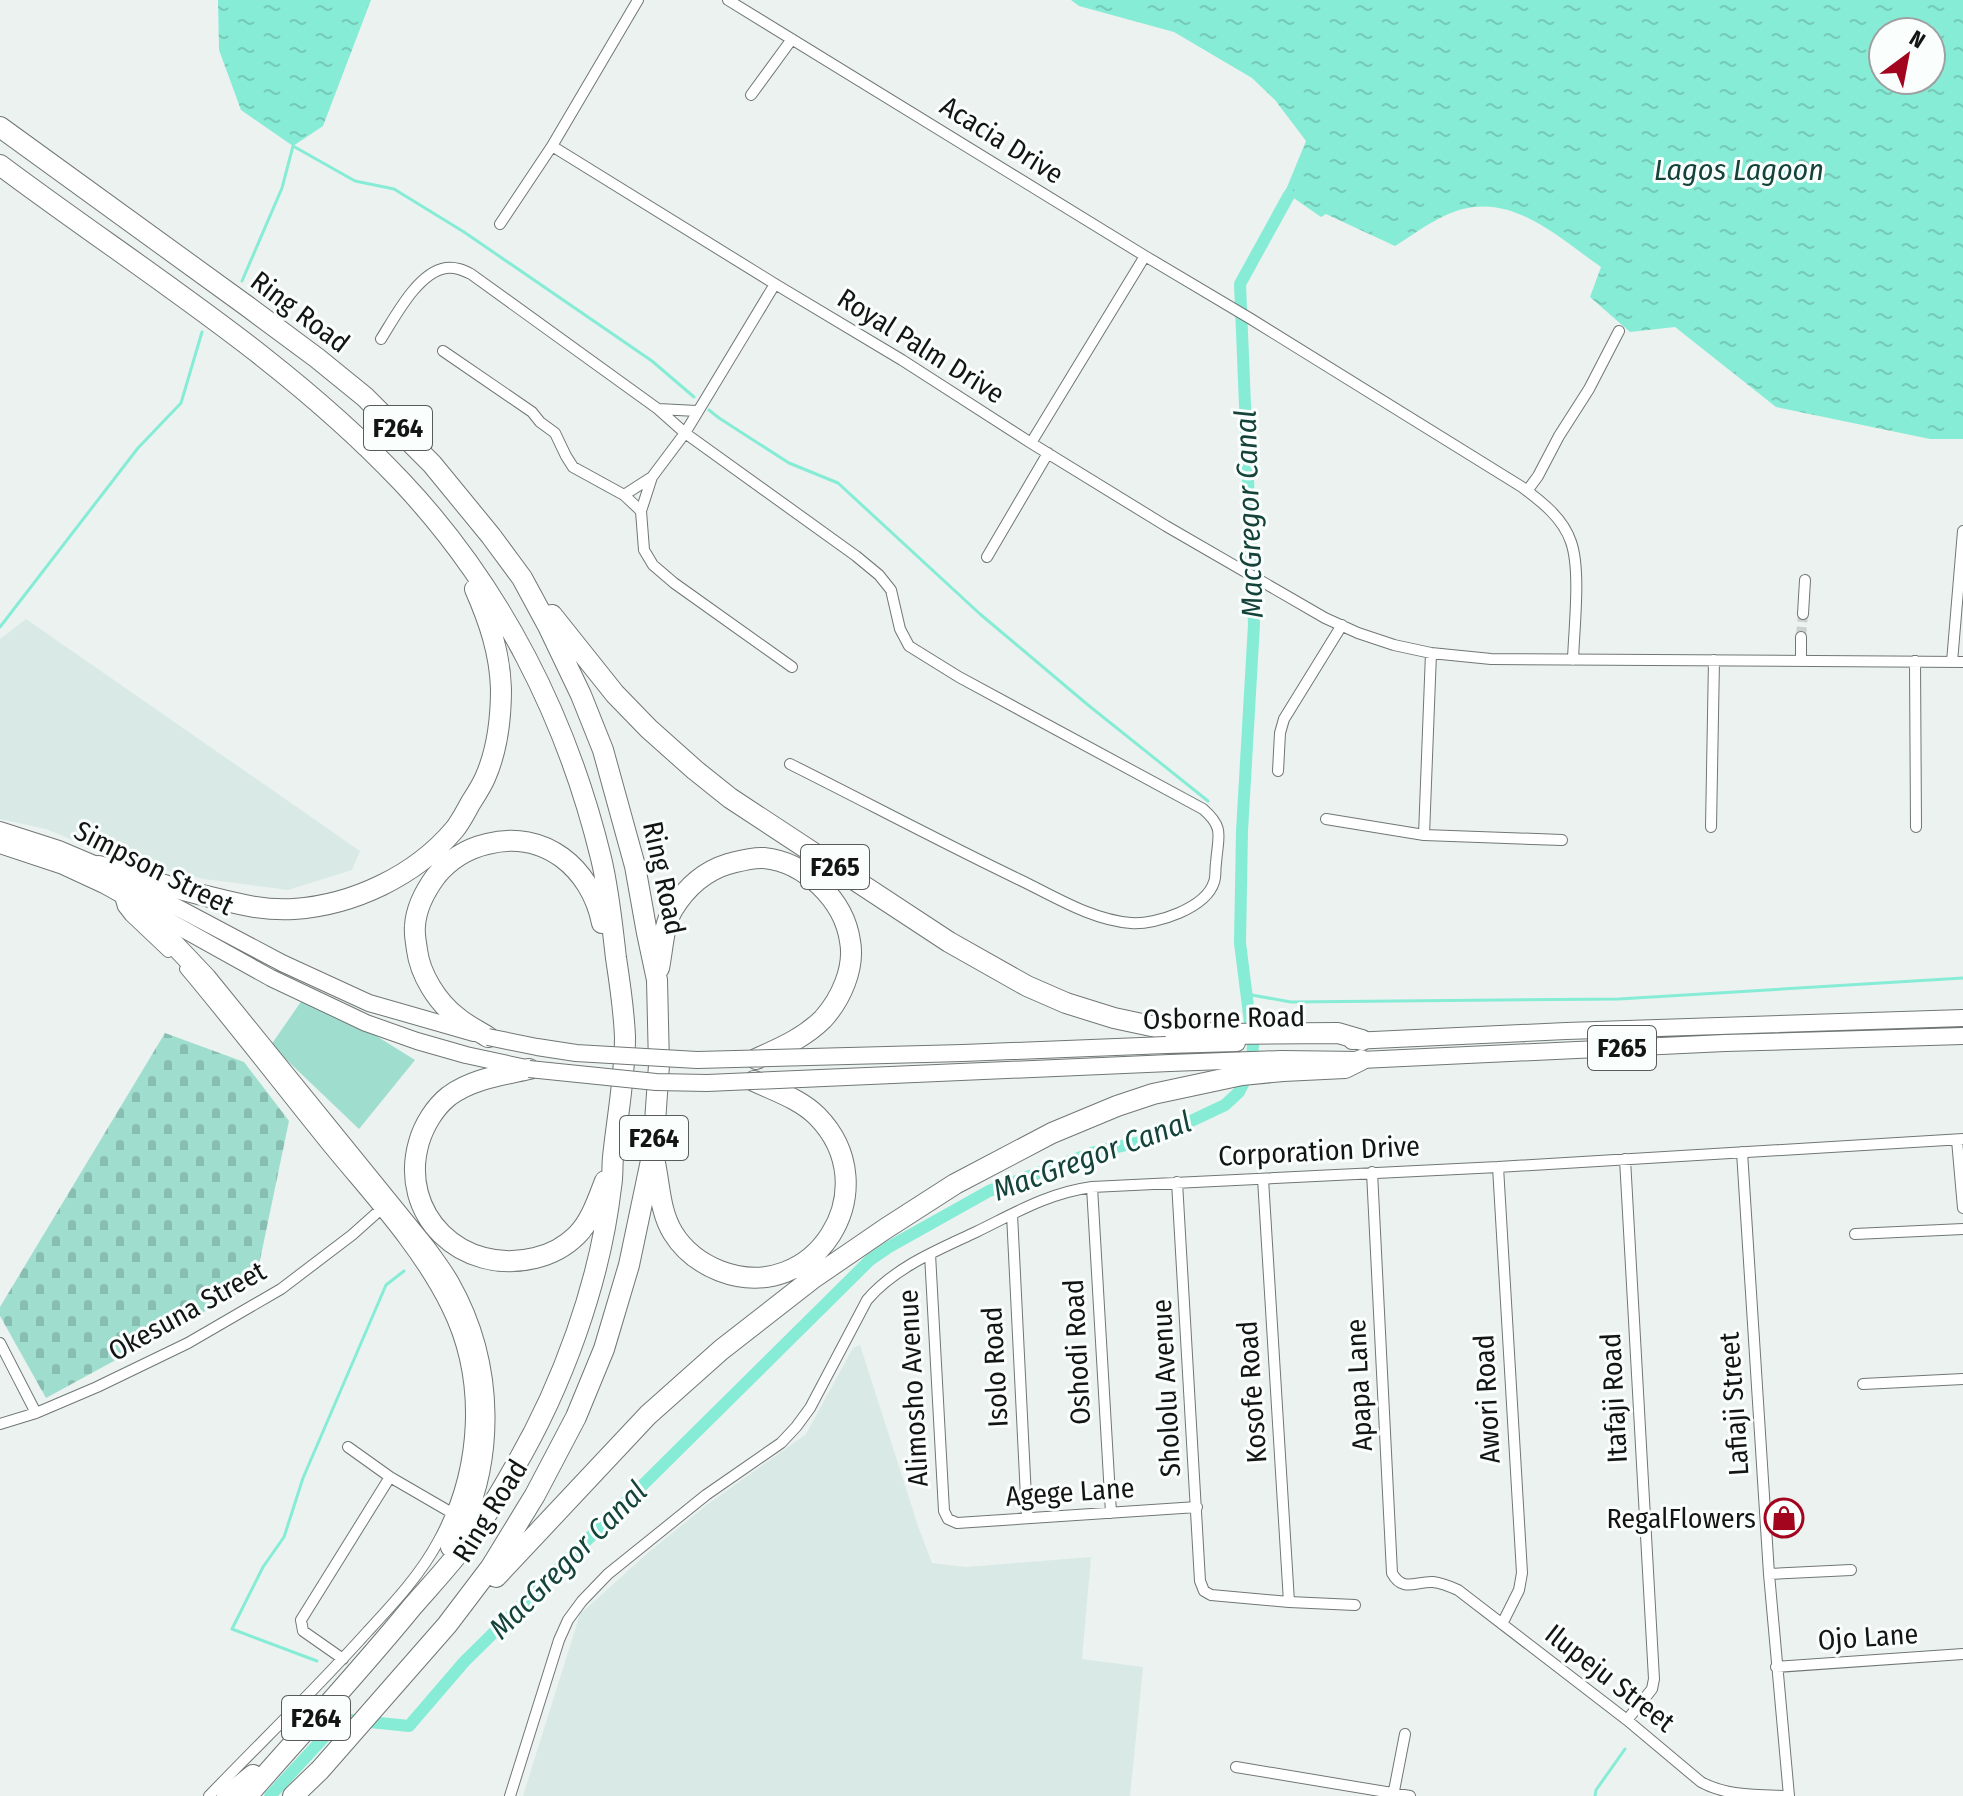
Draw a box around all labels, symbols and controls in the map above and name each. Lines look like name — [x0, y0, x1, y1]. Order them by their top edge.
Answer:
north arrow — [1867, 16, 1947, 96]
text: N — [1905, 25, 1930, 54]
street label: Acacia Drive — [934, 89, 1070, 191]
water label: Lagos Lagoon — [1654, 152, 1824, 188]
street label: Ring Road — [244, 264, 356, 360]
street label: Royal Palm Drive — [832, 282, 1010, 410]
road number: F264 — [364, 406, 432, 450]
water label: MacGregor Canal — [1227, 409, 1271, 619]
street label: Simpson Street — [69, 814, 240, 923]
street label: Ring Road — [636, 818, 692, 938]
road number: F265 — [801, 845, 869, 889]
street label: Osborne Road — [1143, 1000, 1305, 1036]
road number: F265 — [1588, 1026, 1656, 1070]
water label: MacGregor Canal — [988, 1103, 1196, 1209]
road number: F264 — [620, 1116, 688, 1160]
street label: Corporation Drive — [1217, 1129, 1421, 1173]
street label: Okesuna Street — [103, 1254, 272, 1368]
street label: Oshodi Road — [1057, 1278, 1097, 1426]
street label: Alimosho Avenue — [891, 1288, 935, 1488]
street label: Shololu Avenue — [1145, 1298, 1187, 1478]
street label: Isolo Road — [975, 1306, 1015, 1428]
street label: Apapa Lane — [1339, 1318, 1379, 1452]
street label: Kosofe Road — [1231, 1320, 1273, 1464]
street label: Lafiaji Street — [1712, 1330, 1755, 1477]
street label: Itafaji Road — [1594, 1332, 1634, 1464]
street label: Awori Road — [1467, 1334, 1507, 1464]
street label: Ring Road — [446, 1454, 534, 1568]
street label: Agege Lane — [1005, 1471, 1135, 1513]
water label: MacGregor Canal — [482, 1474, 654, 1646]
shop icon: RegalFlowers — [1763, 1497, 1805, 1539]
place label: RegalFlowers — [1606, 1502, 1756, 1535]
street label: Ilupeju Street — [1539, 1617, 1682, 1739]
street label: Ojo Lane — [1817, 1617, 1919, 1657]
road number: F264 — [282, 1696, 350, 1740]

